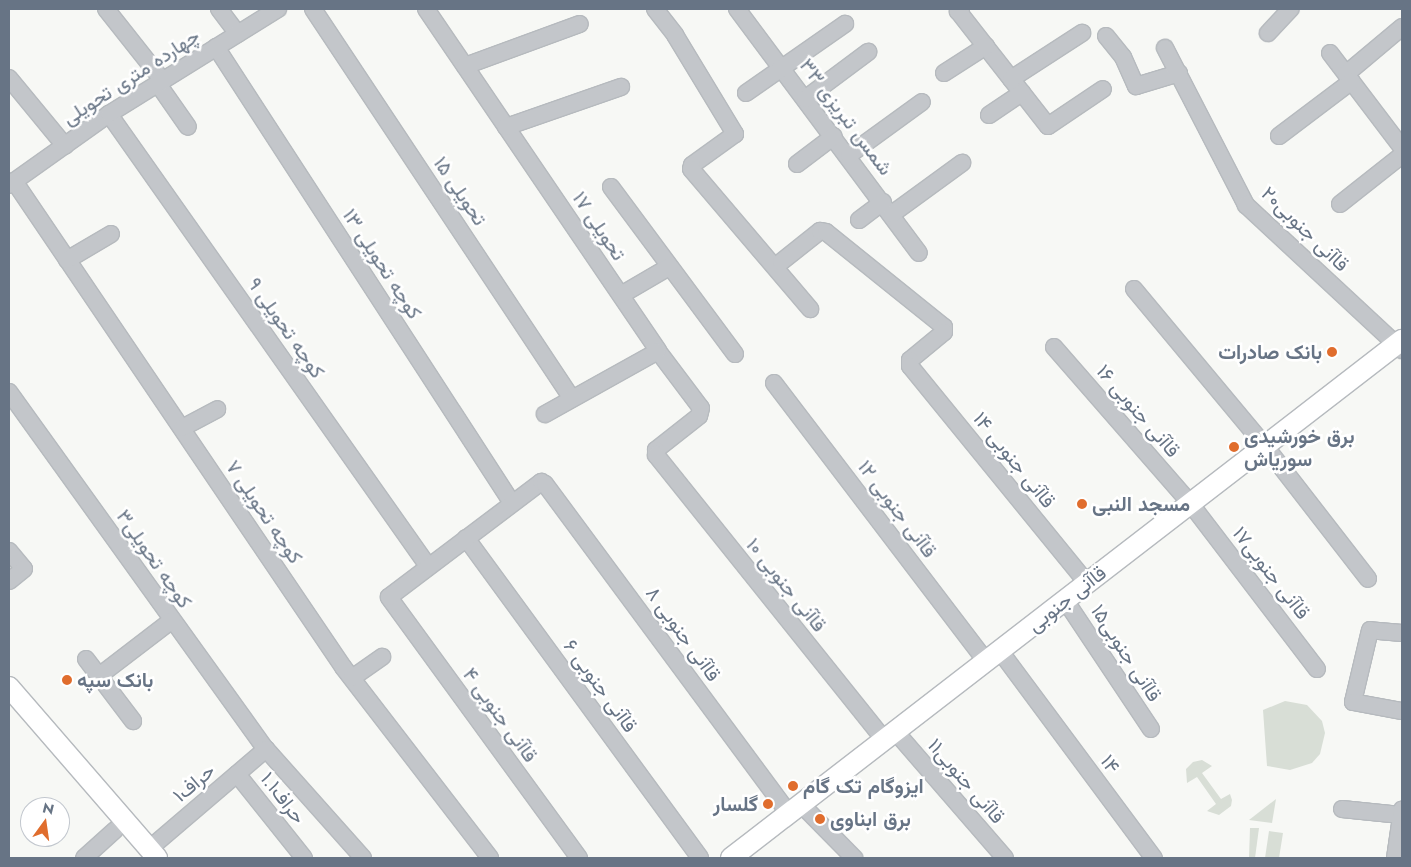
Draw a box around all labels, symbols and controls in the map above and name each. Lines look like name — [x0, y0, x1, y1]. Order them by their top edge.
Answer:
street label: چهارده متری تحویلی — [58, 24, 204, 130]
street label: شمس تبریزی ۳۳ — [794, 54, 898, 180]
street label: تحویلی ۱۵ — [428, 152, 492, 230]
street label: ۲۰قاآنی جنوبی — [1256, 181, 1354, 277]
street label: تحویلی ۱۷ — [567, 187, 631, 265]
street label: کوچه تحویلی ۱۳ — [337, 204, 427, 324]
street label: کوچه تحویلی ۹ — [242, 273, 330, 383]
place label: بانک صادرات — [1218, 340, 1322, 364]
marker: بانک صادرات — [1326, 346, 1338, 358]
street label: قاآنی جنوبی ۱۶ — [1091, 360, 1185, 462]
street label: قاآنی جنوبی ۱۴ — [968, 407, 1060, 513]
place label: برق خورشیدی سوریاش — [1244, 424, 1354, 471]
marker: برق خورشیدی سوریاش — [1228, 441, 1240, 453]
street label: کوچه تحویلی ۷ — [221, 456, 307, 568]
street label: قاآنی جنوبی ۱۲ — [853, 456, 941, 562]
place label: مسجد النبی — [1092, 492, 1190, 516]
marker: مسجد النبی — [1076, 498, 1088, 510]
street label: کوچه تحویلی۳ — [111, 505, 197, 613]
street label: قاآنی جنوبی۱۷ — [1227, 522, 1315, 624]
street label: قاآنی جنوبی ۱۰ — [741, 533, 831, 637]
street label: قاآنی جنوبی — [1023, 561, 1111, 637]
street label: قاآنی جنوبی ۸ — [641, 582, 725, 686]
street label: قاآنی جنوبی۱۵ — [1086, 600, 1166, 706]
street label: قاآنی جنوبی ۶ — [558, 635, 642, 737]
street label: قاآنی جنوبی ۴ — [458, 663, 542, 767]
place label: بانک سپه — [77, 668, 153, 692]
marker: بانک سپه — [61, 674, 73, 686]
street label: قاآنی جنوبی۱۱ — [922, 734, 1010, 828]
street label: ۱۴ — [1095, 750, 1125, 778]
street label: حراف۱ — [168, 759, 220, 807]
street label: حراف۱.۱ — [255, 767, 311, 829]
place label: ایزوگام تک گام — [803, 774, 924, 798]
marker: ایزوگام تک گام — [787, 780, 799, 792]
place label: گلسار — [713, 792, 758, 816]
north arrow — [20, 797, 70, 847]
text: N — [41, 797, 56, 819]
marker: گلسار — [762, 798, 774, 810]
place label: برق ابناوی — [830, 807, 911, 831]
marker: برق ابناوی — [814, 813, 826, 825]

